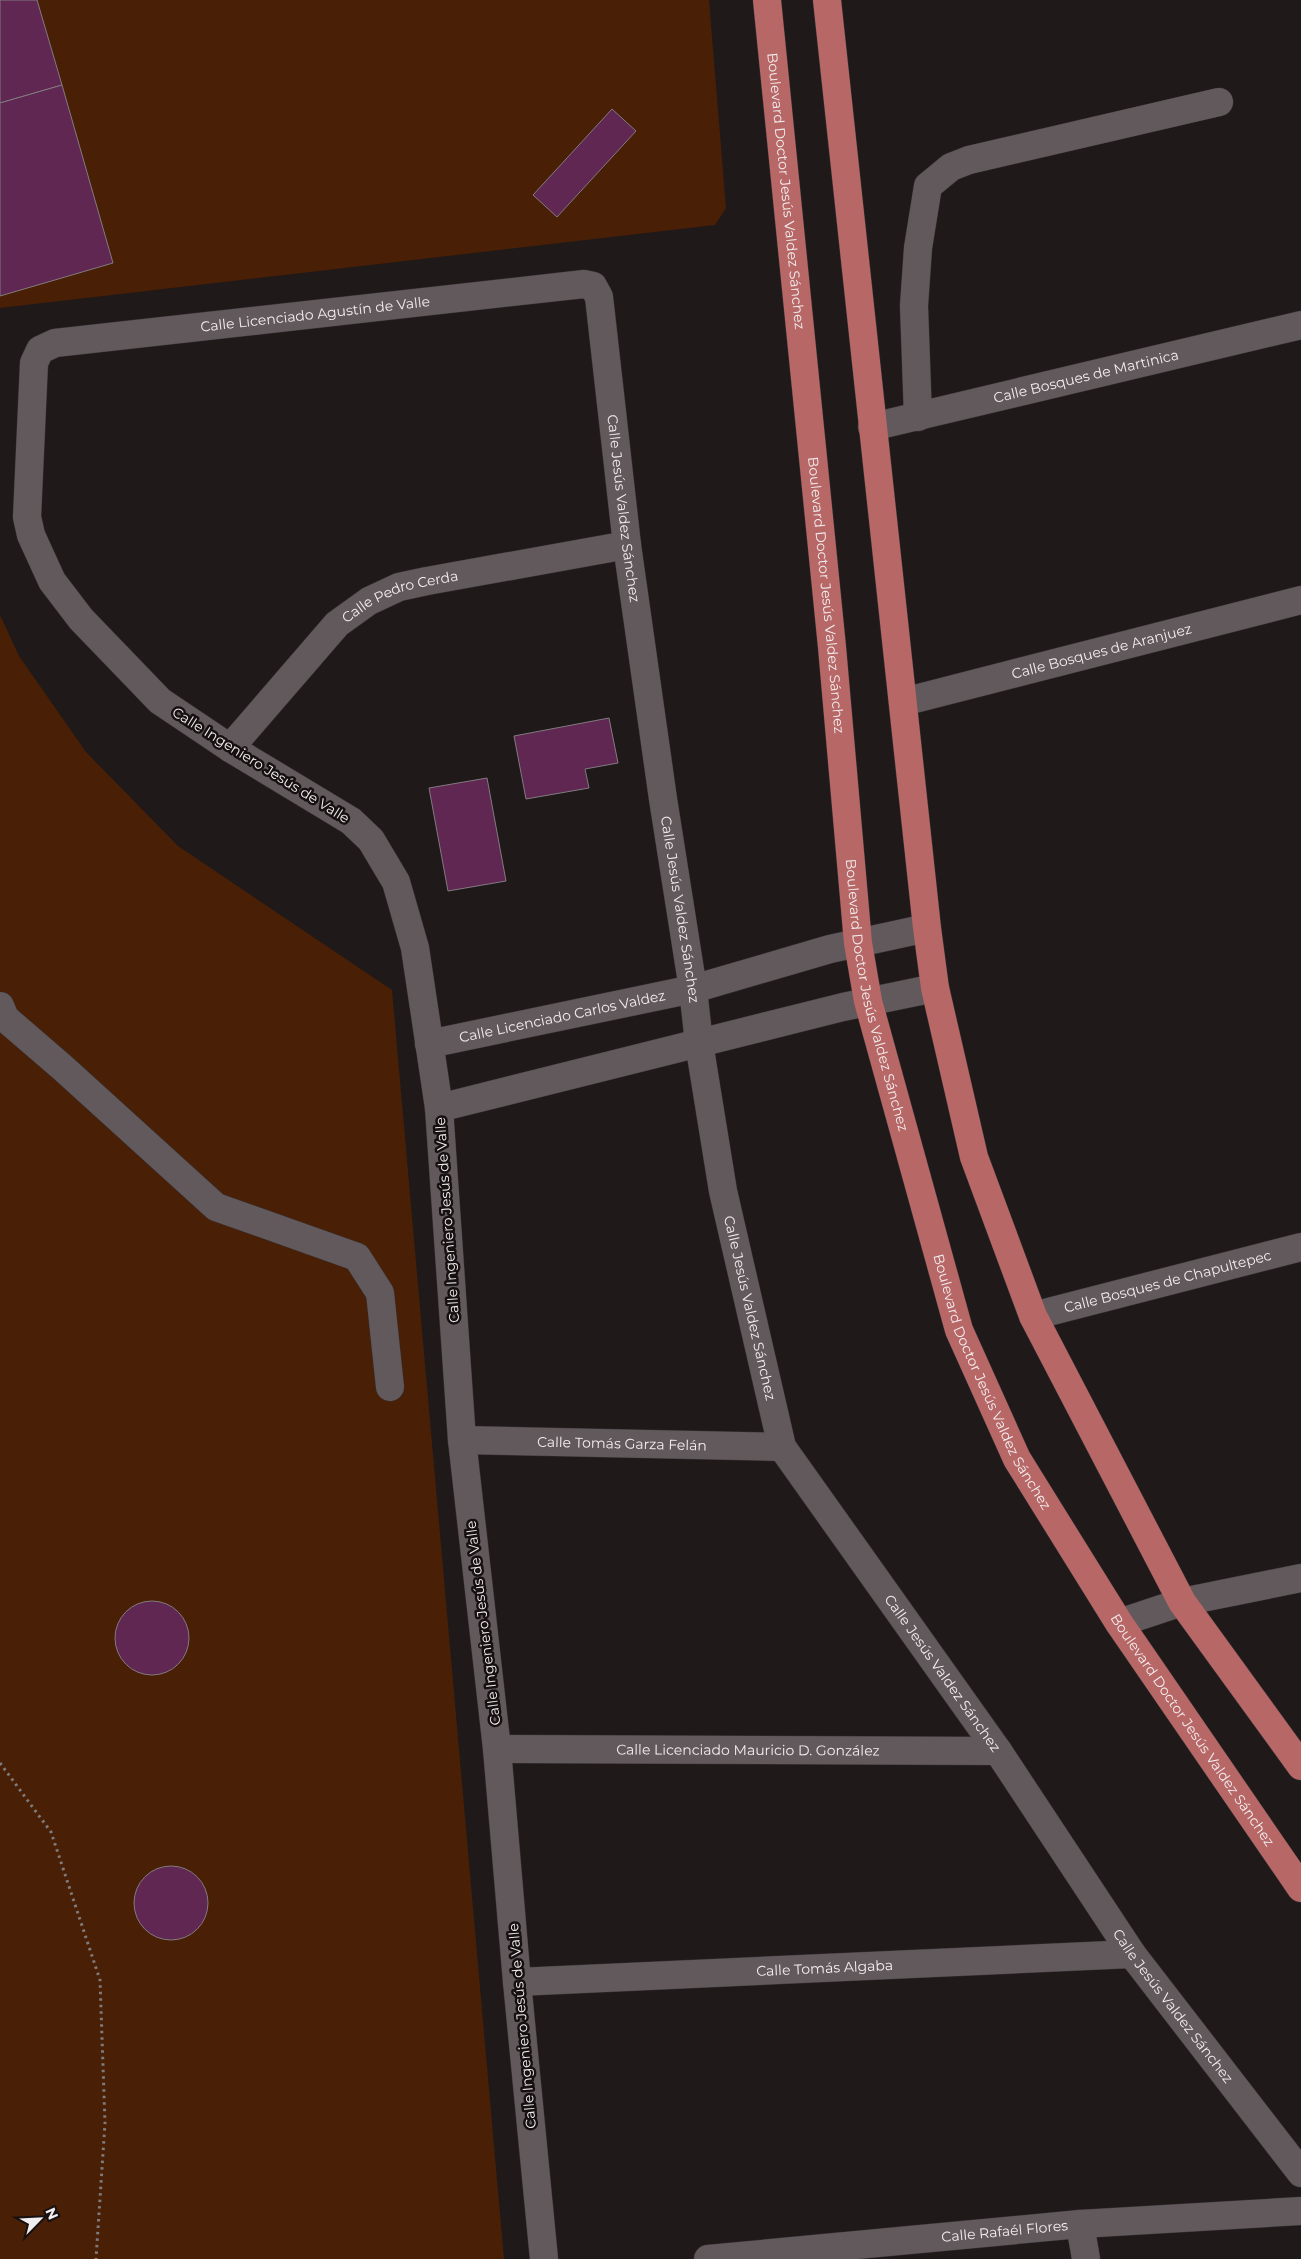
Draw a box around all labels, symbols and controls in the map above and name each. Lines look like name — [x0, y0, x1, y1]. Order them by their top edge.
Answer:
street label: Boulevard Doctor Jesús Valdez Sánchez — [763, 52, 809, 330]
street label: Calle Licenciado Agustín de Valle — [200, 292, 431, 336]
street label: Calle Bosques de Martinica — [992, 345, 1180, 407]
street label: Calle Jesús Valdez Sánchez — [603, 414, 644, 603]
street label: Boulevard Doctor Jesús Valdez Sánchez — [804, 456, 849, 734]
street label: Calle Pedro Cerda — [338, 567, 460, 627]
street label: Calle Bosques de Aranjuez — [1010, 619, 1194, 683]
street label: Calle Ingeniero Jesús de Valle — [169, 703, 353, 827]
street label: Calle Jesús Valdez Sánchez — [657, 815, 703, 1004]
street label: Boulevard Doctor Jesús Valdez Sánchez — [842, 858, 913, 1133]
street label: Calle Licenciado Carlos Valdez — [457, 986, 667, 1046]
street label: Calle Ingeniero Jesús de Valle — [431, 1117, 463, 1323]
street label: Calle Jesús Valdez Sánchez — [720, 1214, 780, 1402]
street label: Calle Bosques de Chapultepec — [1062, 1246, 1273, 1317]
street label: Boulevard Doctor Jesús Valdez Sánchez — [929, 1252, 1055, 1513]
street label: Calle Tomás Garza Felán — [537, 1433, 707, 1454]
street label: Calle Ingeniero Jesús de Valle — [462, 1520, 504, 1726]
street label: Calle Jesús Valdez Sánchez — [881, 1591, 1005, 1755]
street label: Boulevard Doctor Jesús Valdez Sánchez — [1106, 1610, 1279, 1850]
street label: Calle Licenciado Mauricio D. González — [616, 1740, 880, 1760]
street label: Calle Ingeniero Jesús de Valle — [504, 1923, 540, 2129]
street label: Calle Jesús Valdez Sánchez — [1109, 1925, 1237, 2087]
street label: Calle Tomás Algaba — [756, 1956, 893, 1980]
north arrow — [15, 2194, 65, 2244]
text: N — [41, 2205, 62, 2223]
street label: Calle Rafaél Flores — [941, 2216, 1069, 2246]

